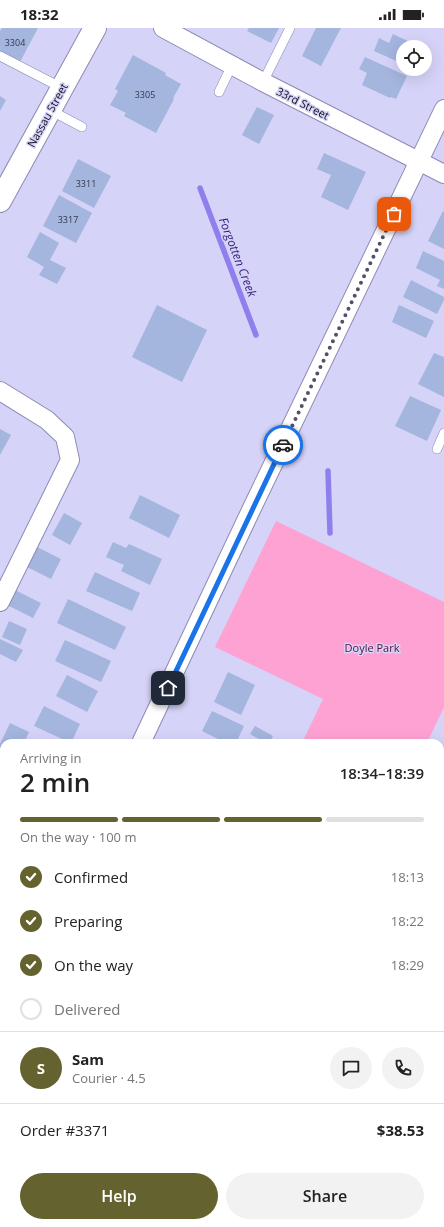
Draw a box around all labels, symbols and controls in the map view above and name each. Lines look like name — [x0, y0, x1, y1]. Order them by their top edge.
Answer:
text: 18:32 — [20, 4, 59, 24]
house number: 3304 — [5, 36, 25, 49]
map controls — [396, 40, 432, 76]
button: locate — [396, 40, 432, 76]
street label: Nassau Street — [23, 80, 71, 150]
street label: 33rd Street — [274, 83, 332, 123]
house number: 3305 — [135, 88, 155, 101]
house number: 3311 — [76, 177, 96, 190]
pin — [377, 197, 411, 231]
icon: bag — [383, 203, 405, 225]
house number: 3317 — [58, 213, 78, 226]
water label: Forgotten Creek — [215, 215, 261, 300]
courier — [263, 425, 303, 465]
icon: car — [272, 434, 294, 456]
park label: Doyle Park — [345, 640, 400, 655]
pin — [151, 671, 185, 705]
icon: home — [157, 677, 179, 699]
text: Arriving in — [20, 749, 82, 767]
text: 18:34–18:39 — [340, 763, 424, 783]
text: 2 min — [20, 764, 90, 800]
text: On the way · 100 m — [20, 828, 136, 846]
icon: check — [20, 866, 42, 888]
text: Confirmed — [54, 867, 128, 887]
text: 18:13 — [391, 868, 424, 886]
icon: check — [20, 910, 42, 932]
text: Preparing — [54, 911, 122, 931]
text: 18:22 — [391, 912, 424, 930]
icon: check — [20, 954, 42, 976]
text: On the way — [54, 955, 133, 975]
text: 18:29 — [391, 956, 424, 974]
text: Delivered — [54, 999, 121, 1019]
button: chat — [330, 1047, 372, 1089]
button: phone — [382, 1047, 424, 1089]
text: Sam — [72, 1049, 104, 1069]
text: S — [37, 1058, 45, 1078]
text: Courier · 4.5 — [72, 1069, 146, 1087]
text: Order #3371 — [20, 1120, 109, 1140]
text: $38.53 — [377, 1120, 424, 1140]
button: Help — [20, 1173, 218, 1219]
button: Share — [226, 1173, 424, 1219]

